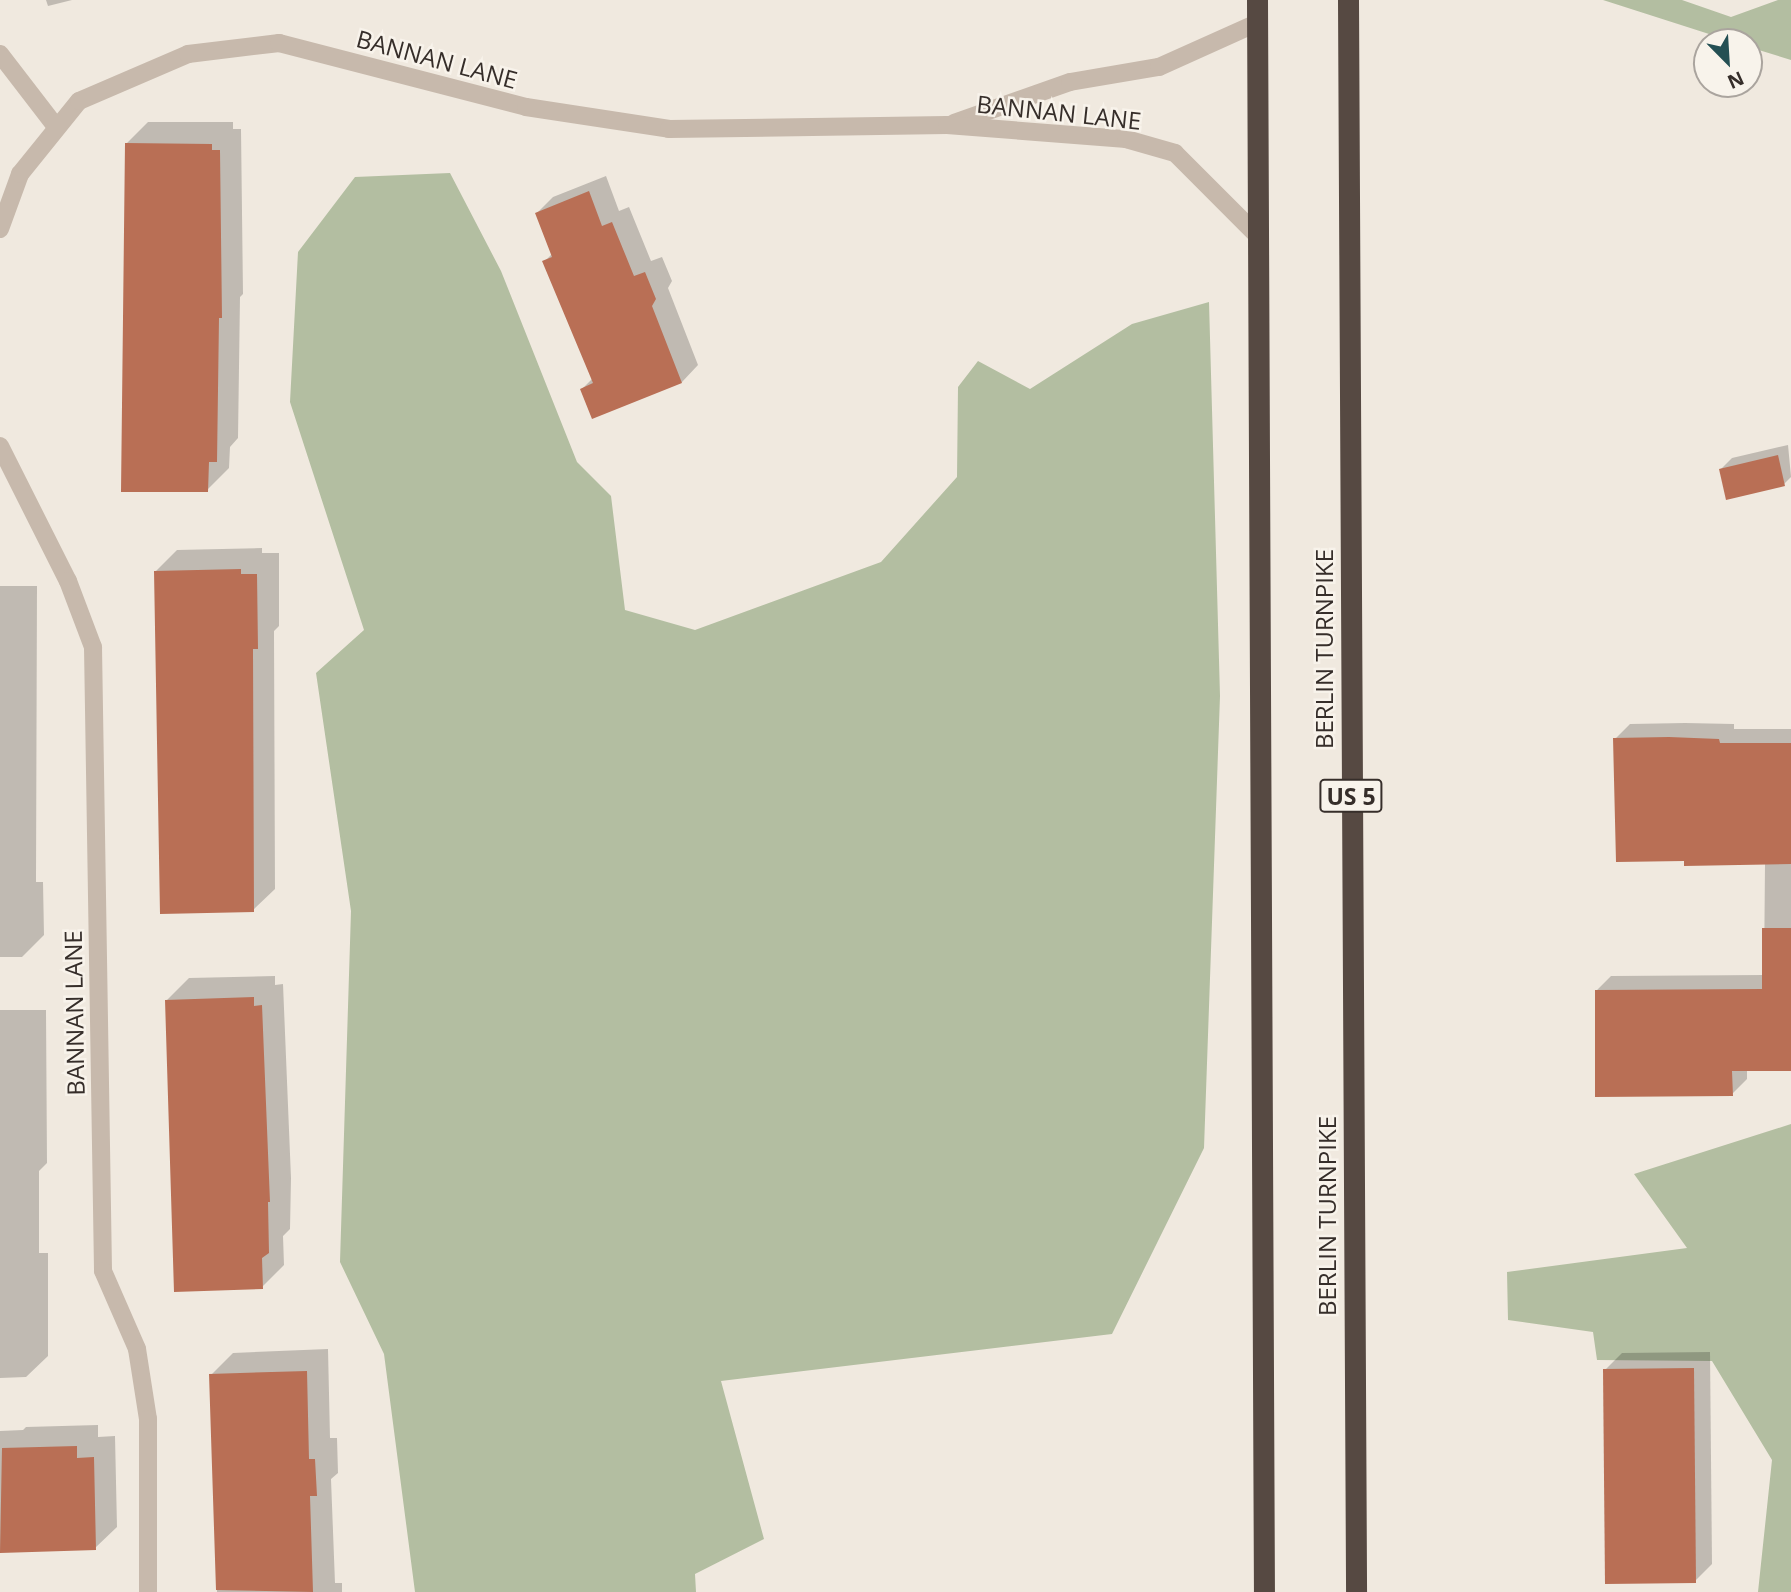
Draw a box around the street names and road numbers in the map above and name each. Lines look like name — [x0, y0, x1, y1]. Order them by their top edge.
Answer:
street label: BANNAN LANE — [353, 24, 521, 94]
street label: BANNAN LANE — [975, 89, 1143, 135]
street label: BERLIN TURNPIKE — [1310, 549, 1338, 749]
road number: US 5 — [1318, 776, 1384, 816]
street label: BANNAN LANE — [58, 930, 90, 1096]
street label: BERLIN TURNPIKE — [1313, 1116, 1341, 1316]

